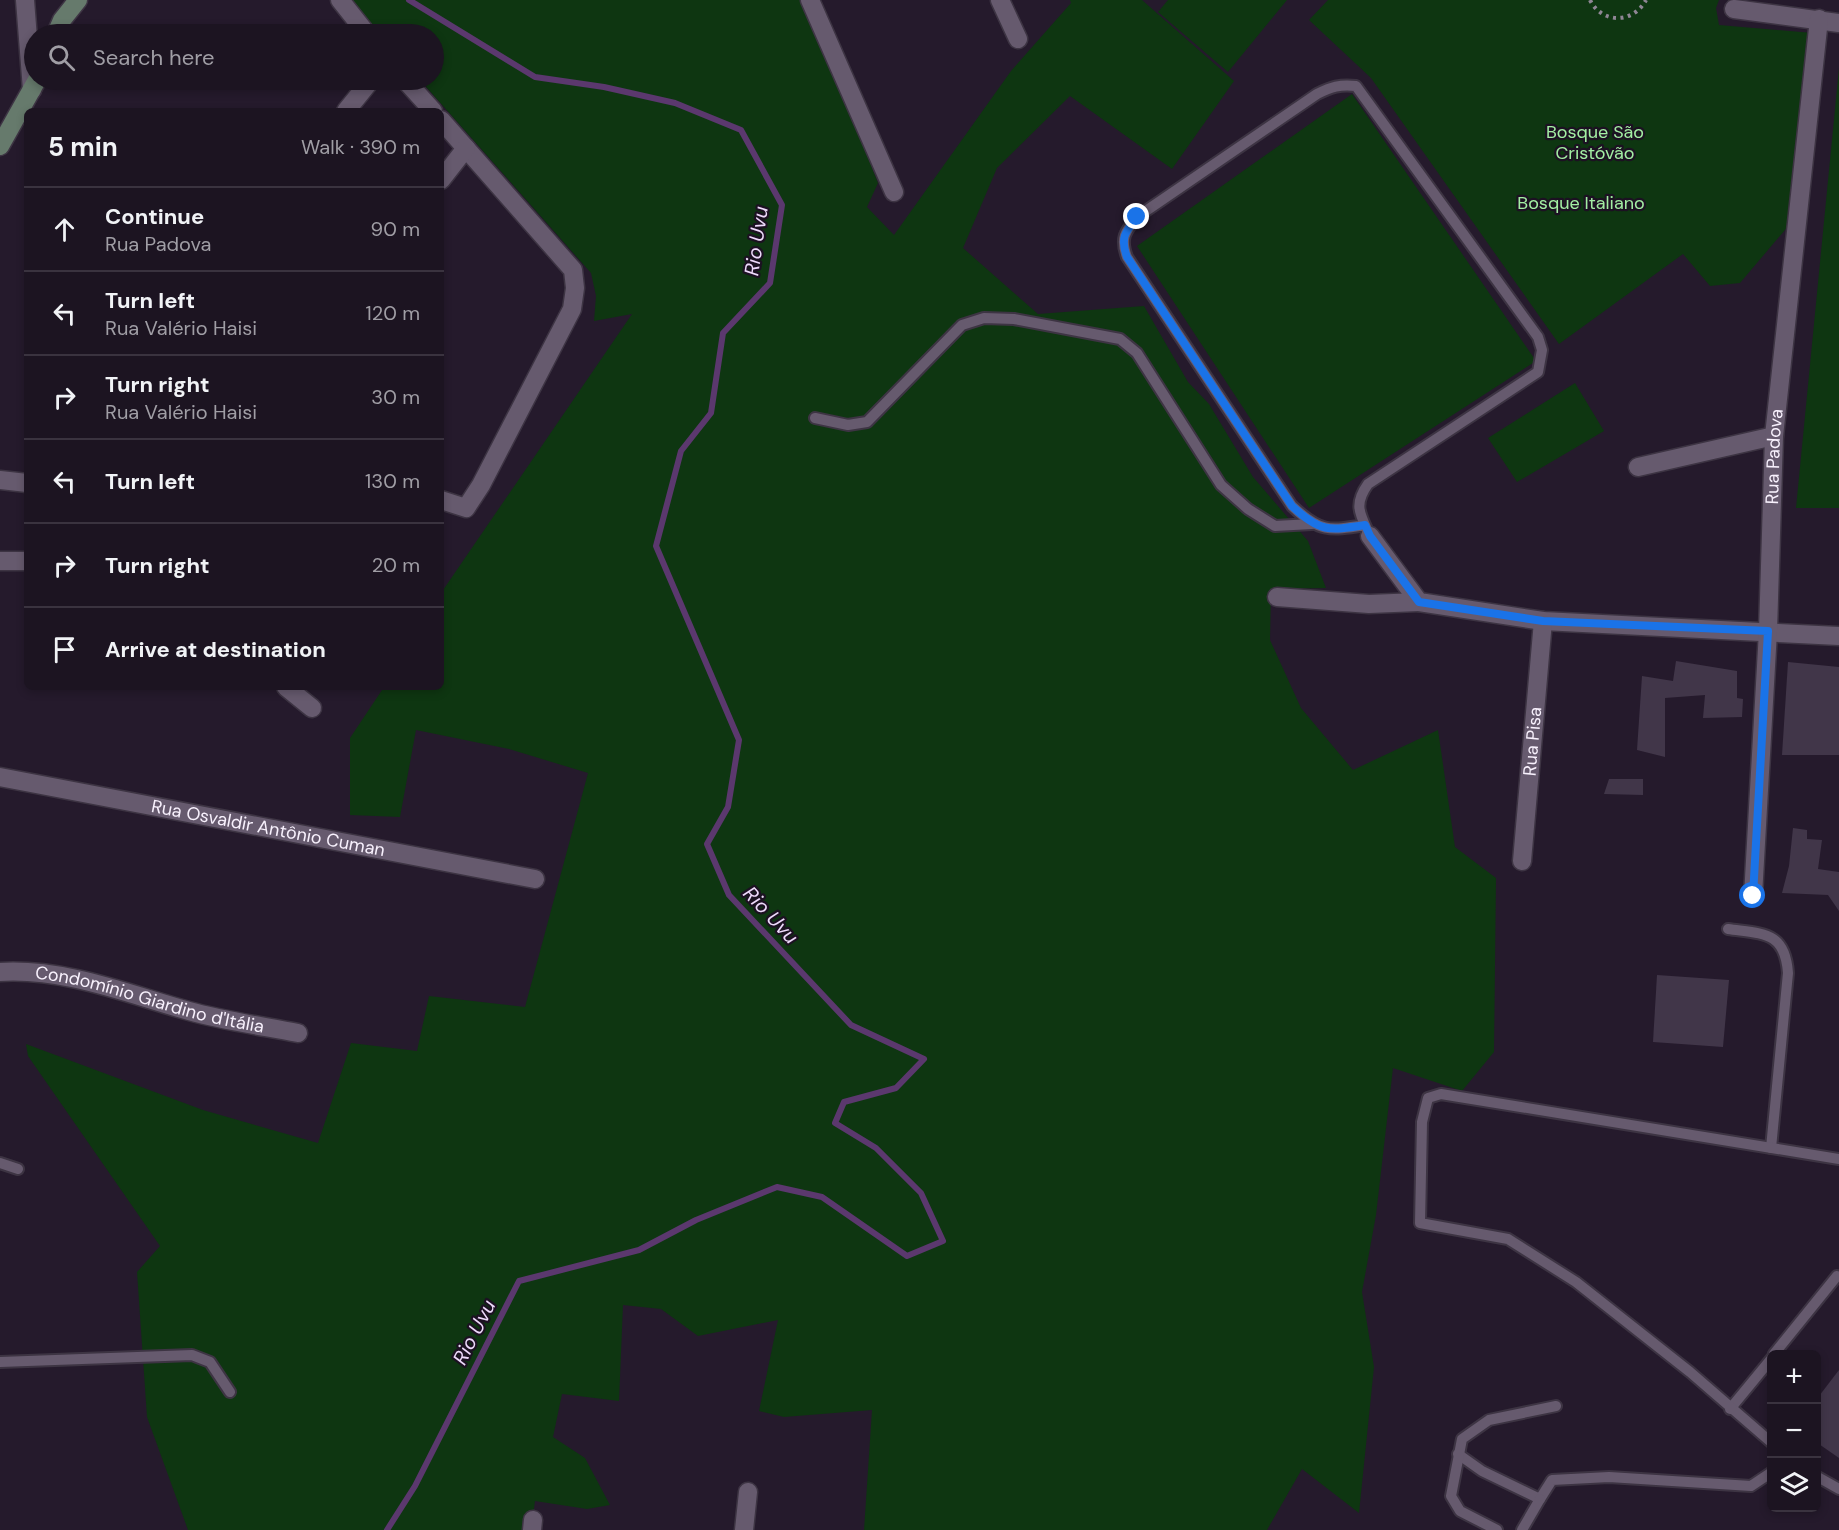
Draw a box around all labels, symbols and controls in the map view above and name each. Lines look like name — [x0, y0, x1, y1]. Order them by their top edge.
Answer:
search box — [24, 24, 444, 90]
icon: search — [45, 41, 78, 74]
text: Search here — [93, 43, 214, 72]
park label: Bosque São Cristóvão — [1546, 120, 1644, 165]
text: 5 min — [48, 130, 118, 164]
text: Walk · 390 m — [301, 134, 420, 160]
park label: Bosque Italiano — [1517, 191, 1645, 215]
text: Continue — [105, 202, 204, 231]
route end — [1123, 203, 1149, 229]
water label: Rio Uvu — [738, 205, 774, 277]
icon: ahead — [48, 213, 81, 246]
text: 90 m — [371, 216, 420, 242]
text: Rua Padova — [105, 231, 211, 257]
text: Turn left — [105, 286, 195, 315]
icon: left — [48, 297, 81, 330]
text: 120 m — [366, 300, 420, 326]
text: Rua Valério Haisi — [105, 315, 257, 341]
text: Turn right — [105, 370, 210, 399]
icon: right — [48, 381, 81, 414]
text: 30 m — [371, 384, 420, 410]
text: Rua Valério Haisi — [105, 399, 257, 425]
street label: Rua Padova — [1760, 407, 1789, 505]
icon: left — [48, 465, 81, 498]
text: Turn left — [105, 467, 195, 496]
text: 130 m — [365, 468, 420, 494]
icon: right — [48, 549, 81, 582]
text: Turn right — [105, 551, 210, 580]
text: 20 m — [372, 552, 420, 578]
icon: arrive — [48, 633, 81, 666]
text: Arrive at destination — [105, 635, 326, 664]
street label: Rua Pisa — [1517, 706, 1547, 777]
street label: Rua Osvaldir Antônio Cuman — [149, 794, 387, 862]
water label: Rio Uvu — [738, 881, 804, 949]
route start — [1739, 882, 1765, 908]
street label: Condomínio Giardino d'Itália — [34, 961, 266, 1039]
water label: Rio Uvu — [447, 1295, 501, 1369]
map controls — [1767, 1350, 1821, 1512]
button: + — [1767, 1350, 1821, 1404]
button: − — [1767, 1404, 1821, 1458]
button: layers — [1767, 1458, 1821, 1512]

